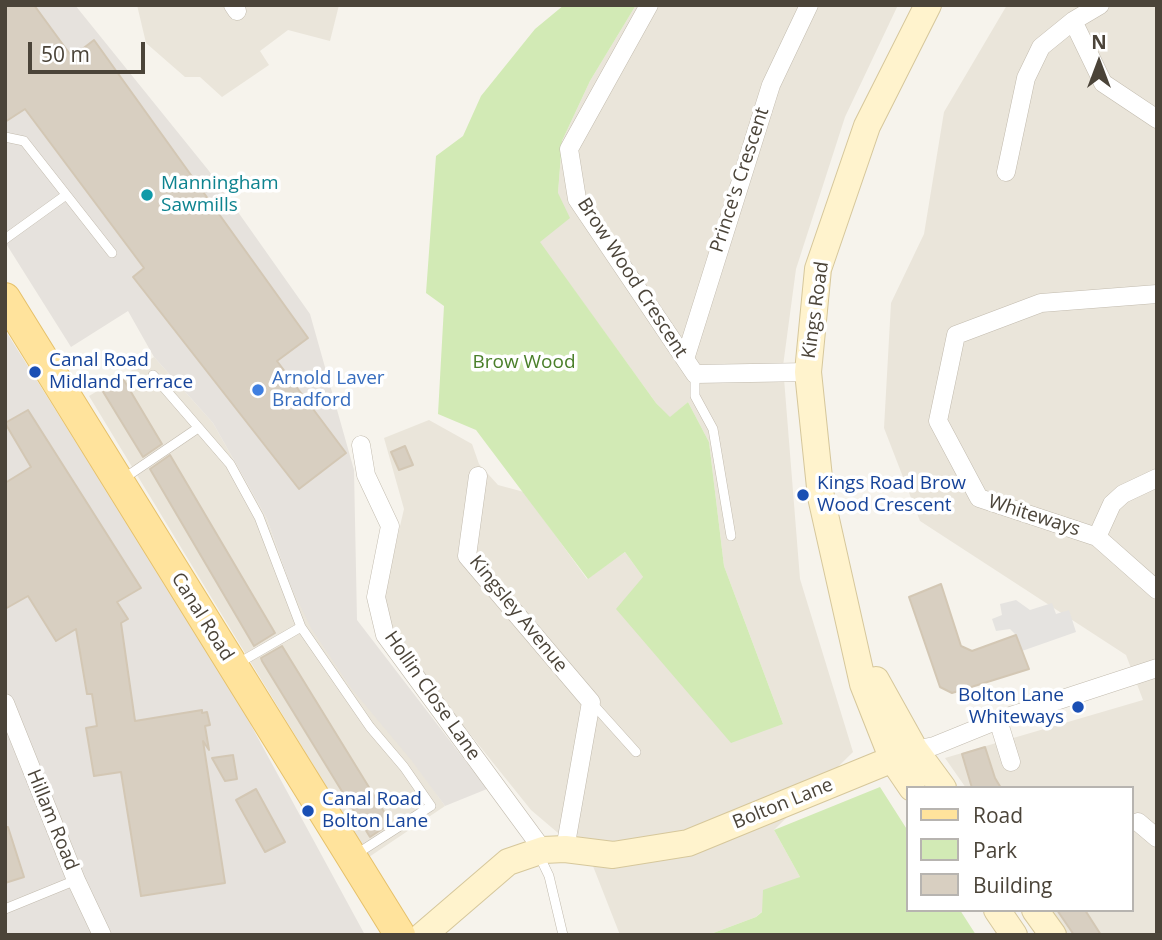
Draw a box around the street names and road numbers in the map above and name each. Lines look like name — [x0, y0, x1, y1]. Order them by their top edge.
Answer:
street label: Prince's Crescent — [706, 105, 774, 255]
street label: Brow Wood Crescent — [572, 194, 692, 362]
street label: Kings Road — [798, 260, 834, 360]
street label: Whiteways — [985, 490, 1083, 542]
street label: Kingsley Avenue — [464, 551, 572, 677]
street label: Canal Road — [166, 569, 238, 665]
street label: Hollin Close Lane — [379, 627, 485, 765]
street label: Hillam Road — [21, 766, 83, 874]
street label: Bolton Lane — [730, 774, 836, 834]

